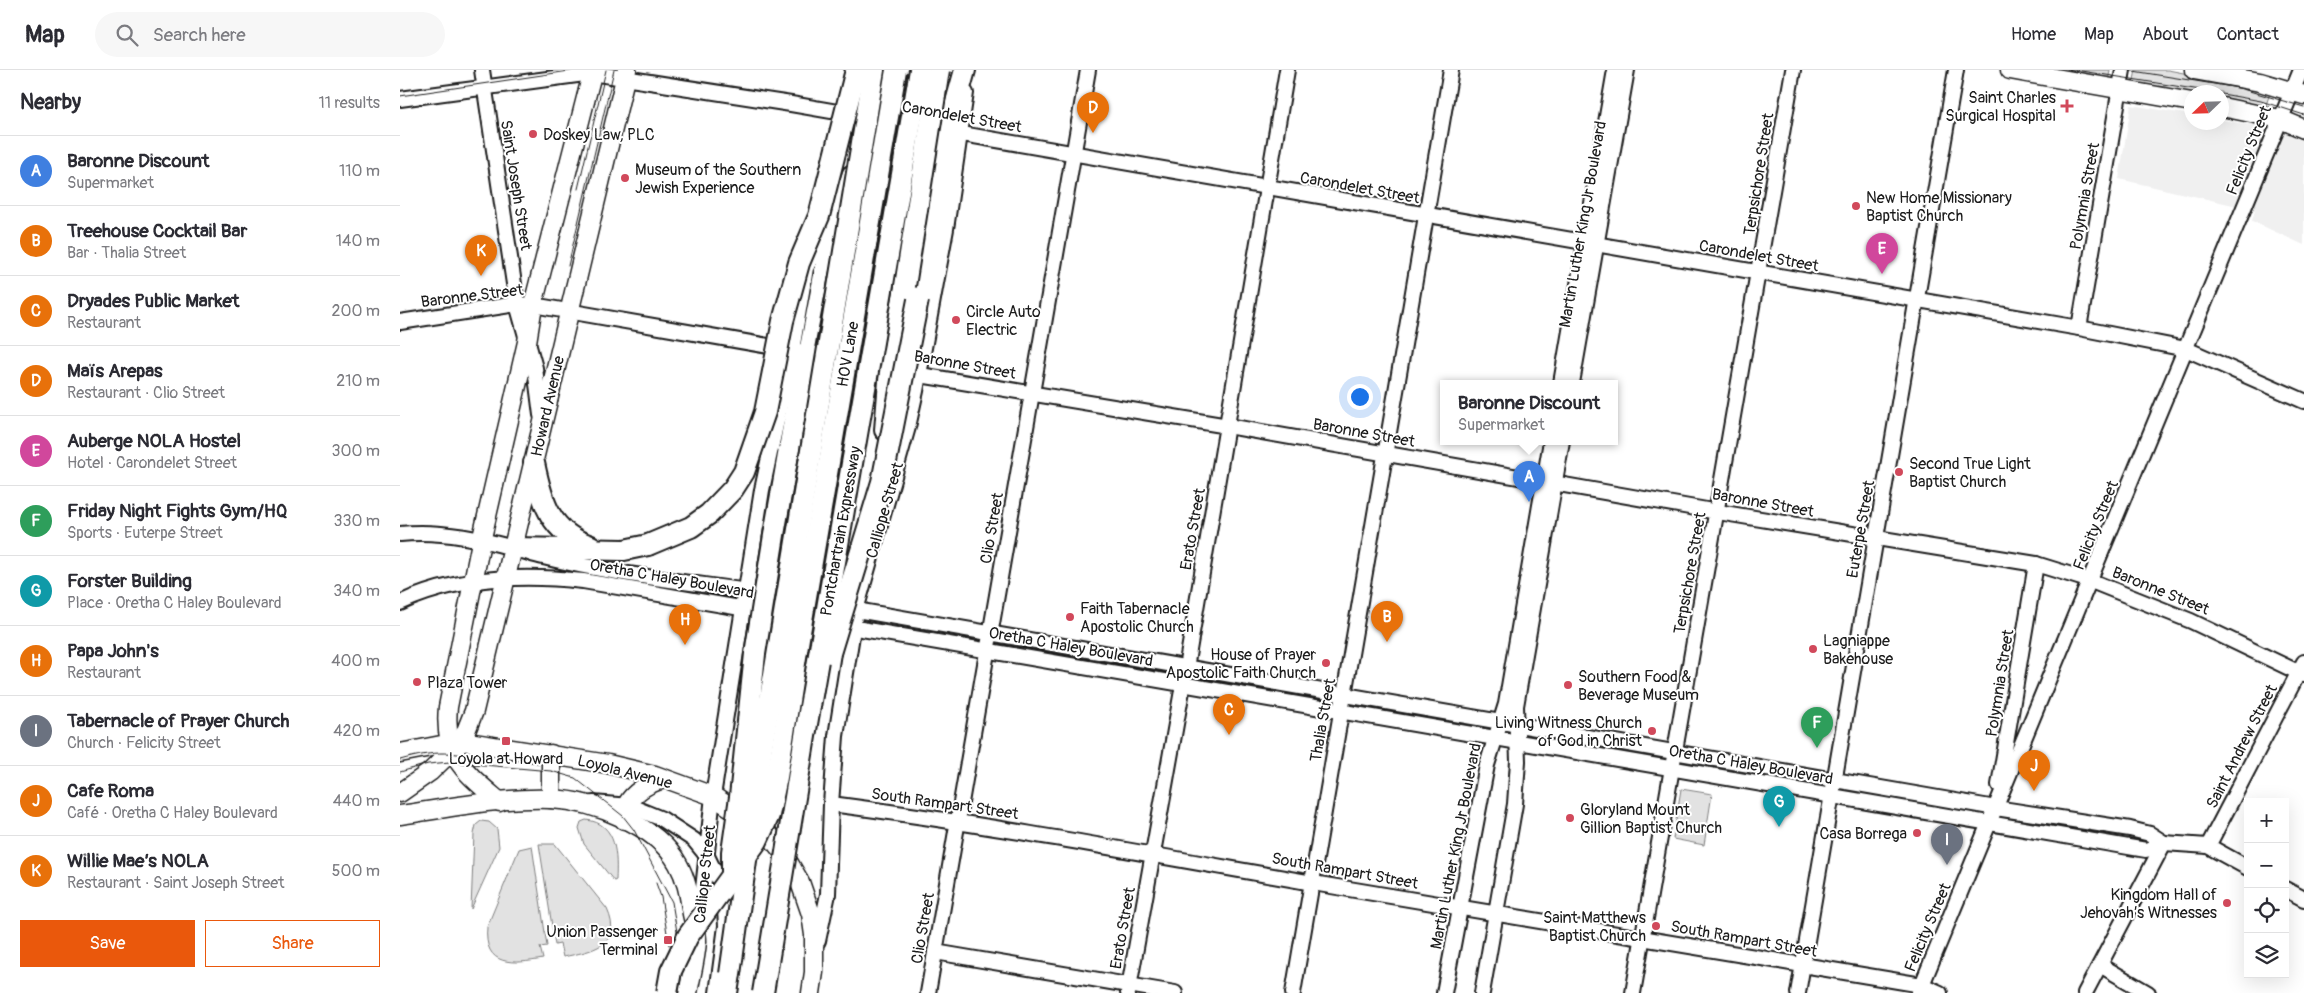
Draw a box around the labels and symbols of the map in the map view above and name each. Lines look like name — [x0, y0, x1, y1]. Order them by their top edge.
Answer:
north arrow — [2184, 85, 2229, 130]
place label: Saint Charles Surgical Hospital — [1945, 88, 2056, 126]
pin: D — [1077, 92, 1109, 133]
street label: Carondelet Street — [900, 97, 1024, 137]
marker: Saint Charles Surgical Hospital — [2060, 99, 2074, 113]
street label: Felicity Street — [2222, 102, 2276, 198]
street label: Terpsichore Street — [1739, 111, 1779, 237]
street label: Saint Joseph Street — [496, 119, 536, 252]
street label: Martin Luther King Jr Boulevard — [1555, 119, 1611, 329]
place label: Doskey Law, PLC — [543, 125, 655, 145]
marker: Doskey Law, PLC — [527, 128, 539, 140]
street label: Polymnia Street — [2066, 140, 2104, 251]
place label: Museum of the Southern Jewish Experience — [635, 160, 801, 198]
street label: Carondelet Street — [1298, 168, 1422, 208]
marker: Museum of the Southern Jewish Experience — [619, 172, 631, 184]
place label: New Home Missionary Baptist Church — [1866, 188, 2012, 226]
marker: New Home Missionary Baptist Church — [1850, 200, 1862, 212]
pin: E — [1866, 233, 1898, 274]
pin: K — [465, 235, 497, 276]
street label: Carondelet Street — [1697, 236, 1821, 276]
street label: Baronne Street — [420, 280, 525, 312]
place label: Circle Auto Electric — [966, 302, 1041, 340]
marker: Circle Auto Electric — [950, 314, 962, 326]
street label: HOV Lane — [832, 320, 864, 389]
street label: Baronne Street — [912, 346, 1018, 384]
street label: Howard Avenue — [527, 354, 569, 459]
your location — [1347, 384, 1373, 410]
street label: Baronne Street — [1311, 414, 1417, 452]
street label: Pontchartrain Expressway — [816, 445, 866, 618]
place label: Second True Light Baptist Church — [1909, 454, 2031, 492]
street label: Calliope Street — [862, 459, 908, 561]
pin: A — [1513, 461, 1545, 502]
marker: Second True Light Baptist Church — [1893, 466, 1905, 478]
street label: Felicity Street — [2069, 477, 2123, 573]
street label: Euterpe Street — [1843, 478, 1879, 580]
street label: Baronne Street — [1710, 484, 1816, 522]
street label: Erato Street — [1176, 486, 1210, 572]
street label: Clio Street — [976, 490, 1008, 565]
street label: Terpsichore Street — [1669, 510, 1711, 636]
street label: Oretha C Haley Boulevard — [588, 555, 756, 603]
street label: Baronne Street — [2109, 562, 2213, 620]
place label: Faith Tabernacle Apostolic Church — [1080, 599, 1194, 637]
pin: B — [1371, 601, 1403, 642]
pin: H — [669, 604, 701, 645]
marker: Faith Tabernacle Apostolic Church — [1064, 611, 1076, 623]
street label: Oretha C Haley Boulevard — [987, 623, 1155, 671]
street label: Polymnia Street — [1982, 627, 2018, 738]
place label: Lagniappe Bakehouse — [1823, 631, 1893, 669]
marker: Lagniappe Bakehouse — [1807, 643, 1819, 655]
place label: House of Prayer Apostolic Faith Church — [1166, 645, 1316, 683]
marker: House of Prayer Apostolic Faith Church — [1320, 657, 1332, 669]
place label: Southern Food & Beverage Museum — [1578, 667, 1699, 705]
place label: Plaza Tower — [427, 673, 508, 693]
marker: Plaza Tower — [411, 676, 423, 688]
street label: Thalia Street — [1306, 676, 1340, 764]
marker: Southern Food & Beverage Museum — [1562, 679, 1574, 691]
street label: Saint Andrew Street — [2202, 681, 2282, 812]
pin: C — [1213, 694, 1245, 735]
pin: F — [1801, 707, 1833, 748]
place label: Living Witness Church of God in Christ — [1495, 713, 1643, 751]
marker: Living Witness Church of God in Christ — [1646, 725, 1658, 737]
marker: Loyola at Howard — [500, 735, 512, 747]
street label: Martin Luther King Jr Boulevard — [1426, 741, 1486, 951]
street label: Oretha C Haley Boulevard — [1667, 741, 1835, 789]
place label: Loyola at Howard — [449, 749, 563, 769]
pin: J — [2018, 750, 2050, 791]
street label: Loyola Avenue — [575, 751, 674, 793]
street label: South Rampart Street — [870, 784, 1020, 824]
pin: G — [1763, 786, 1795, 827]
place label: Gloryland Mount Gillion Baptist Church — [1580, 800, 1722, 838]
marker: Gloryland Mount Gillion Baptist Church — [1564, 812, 1576, 824]
street label: Calliope Street — [690, 823, 720, 924]
place label: Casa Borrega — [1819, 824, 1907, 844]
pin: I — [1931, 824, 1963, 865]
marker: Casa Borrega — [1911, 827, 1923, 839]
street label: South Rampart Street — [1270, 848, 1420, 894]
street label: Felicity Street — [1900, 879, 1956, 975]
street label: Erato Street — [1106, 885, 1140, 971]
place label: Kingdom Hall of Jehovah’s Witnesses — [2080, 885, 2218, 923]
street label: Clio Street — [907, 890, 939, 965]
marker: Kingdom Hall of Jehovah’s Witnesses — [2221, 897, 2233, 909]
place label: Saint Matthews Baptist Church — [1543, 908, 1646, 946]
street label: South Rampart Street — [1669, 916, 1819, 962]
marker: Saint Matthews Baptist Church — [1650, 920, 1662, 932]
place label: Union Passenger Terminal — [546, 922, 658, 960]
marker: Union Passenger Terminal — [662, 934, 674, 946]

